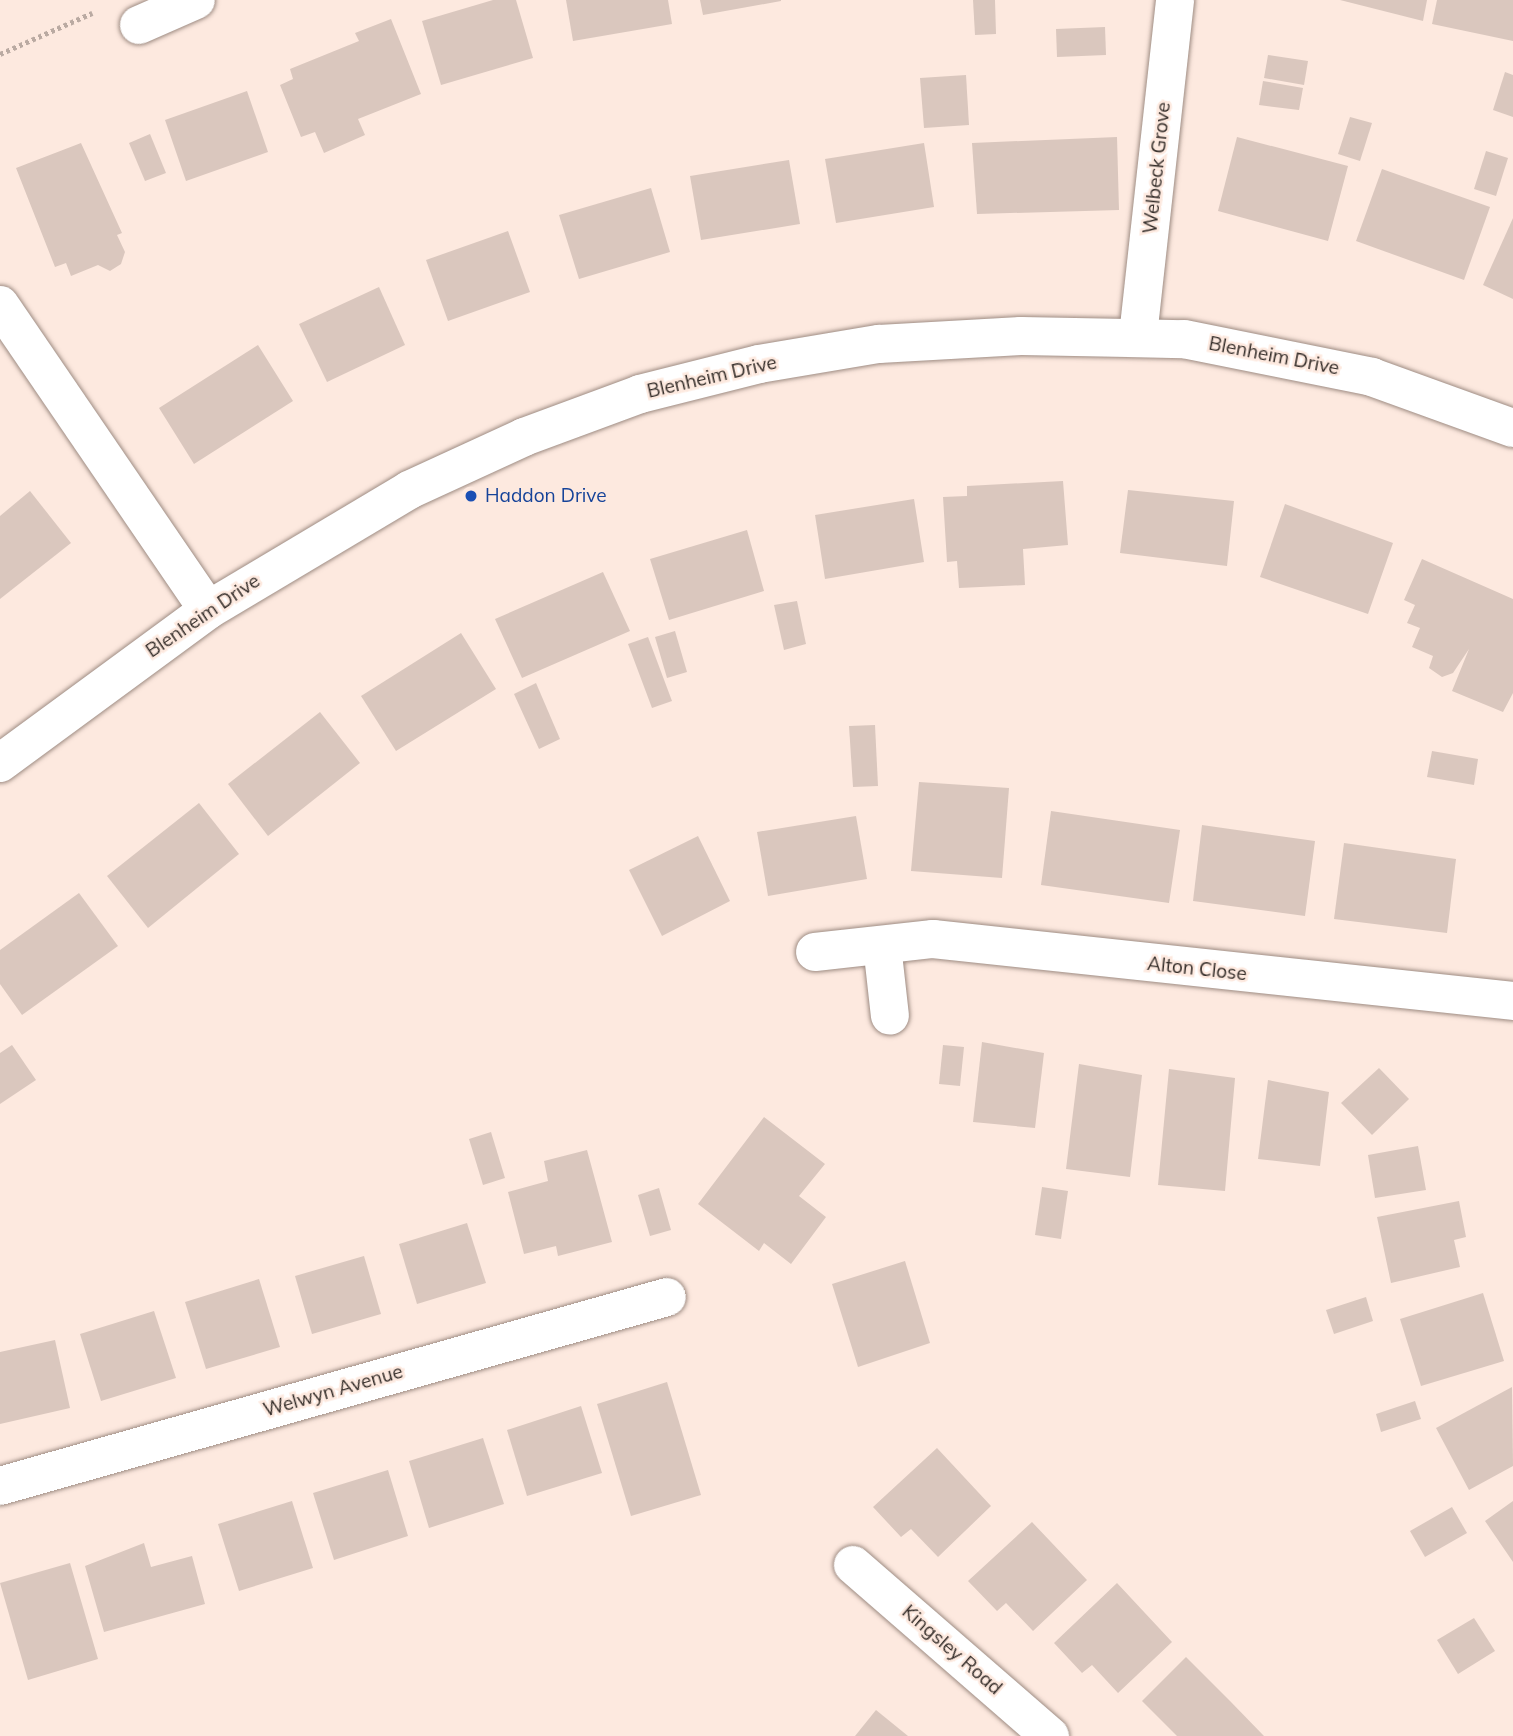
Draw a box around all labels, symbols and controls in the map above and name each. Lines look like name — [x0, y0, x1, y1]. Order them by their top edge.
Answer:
street label: Welbeck Grove — [1139, 101, 1175, 235]
street label: Blenheim Drive — [1207, 332, 1341, 380]
street label: Blenheim Drive — [645, 351, 779, 403]
place label: Haddon Drive — [485, 485, 607, 507]
marker: Haddon Drive — [463, 488, 479, 504]
street label: Blenheim Drive — [142, 570, 264, 662]
street label: Alton Close — [1146, 952, 1248, 986]
street label: Welwyn Avenue — [261, 1360, 405, 1422]
street label: Kingsley Road — [897, 1600, 1007, 1700]

